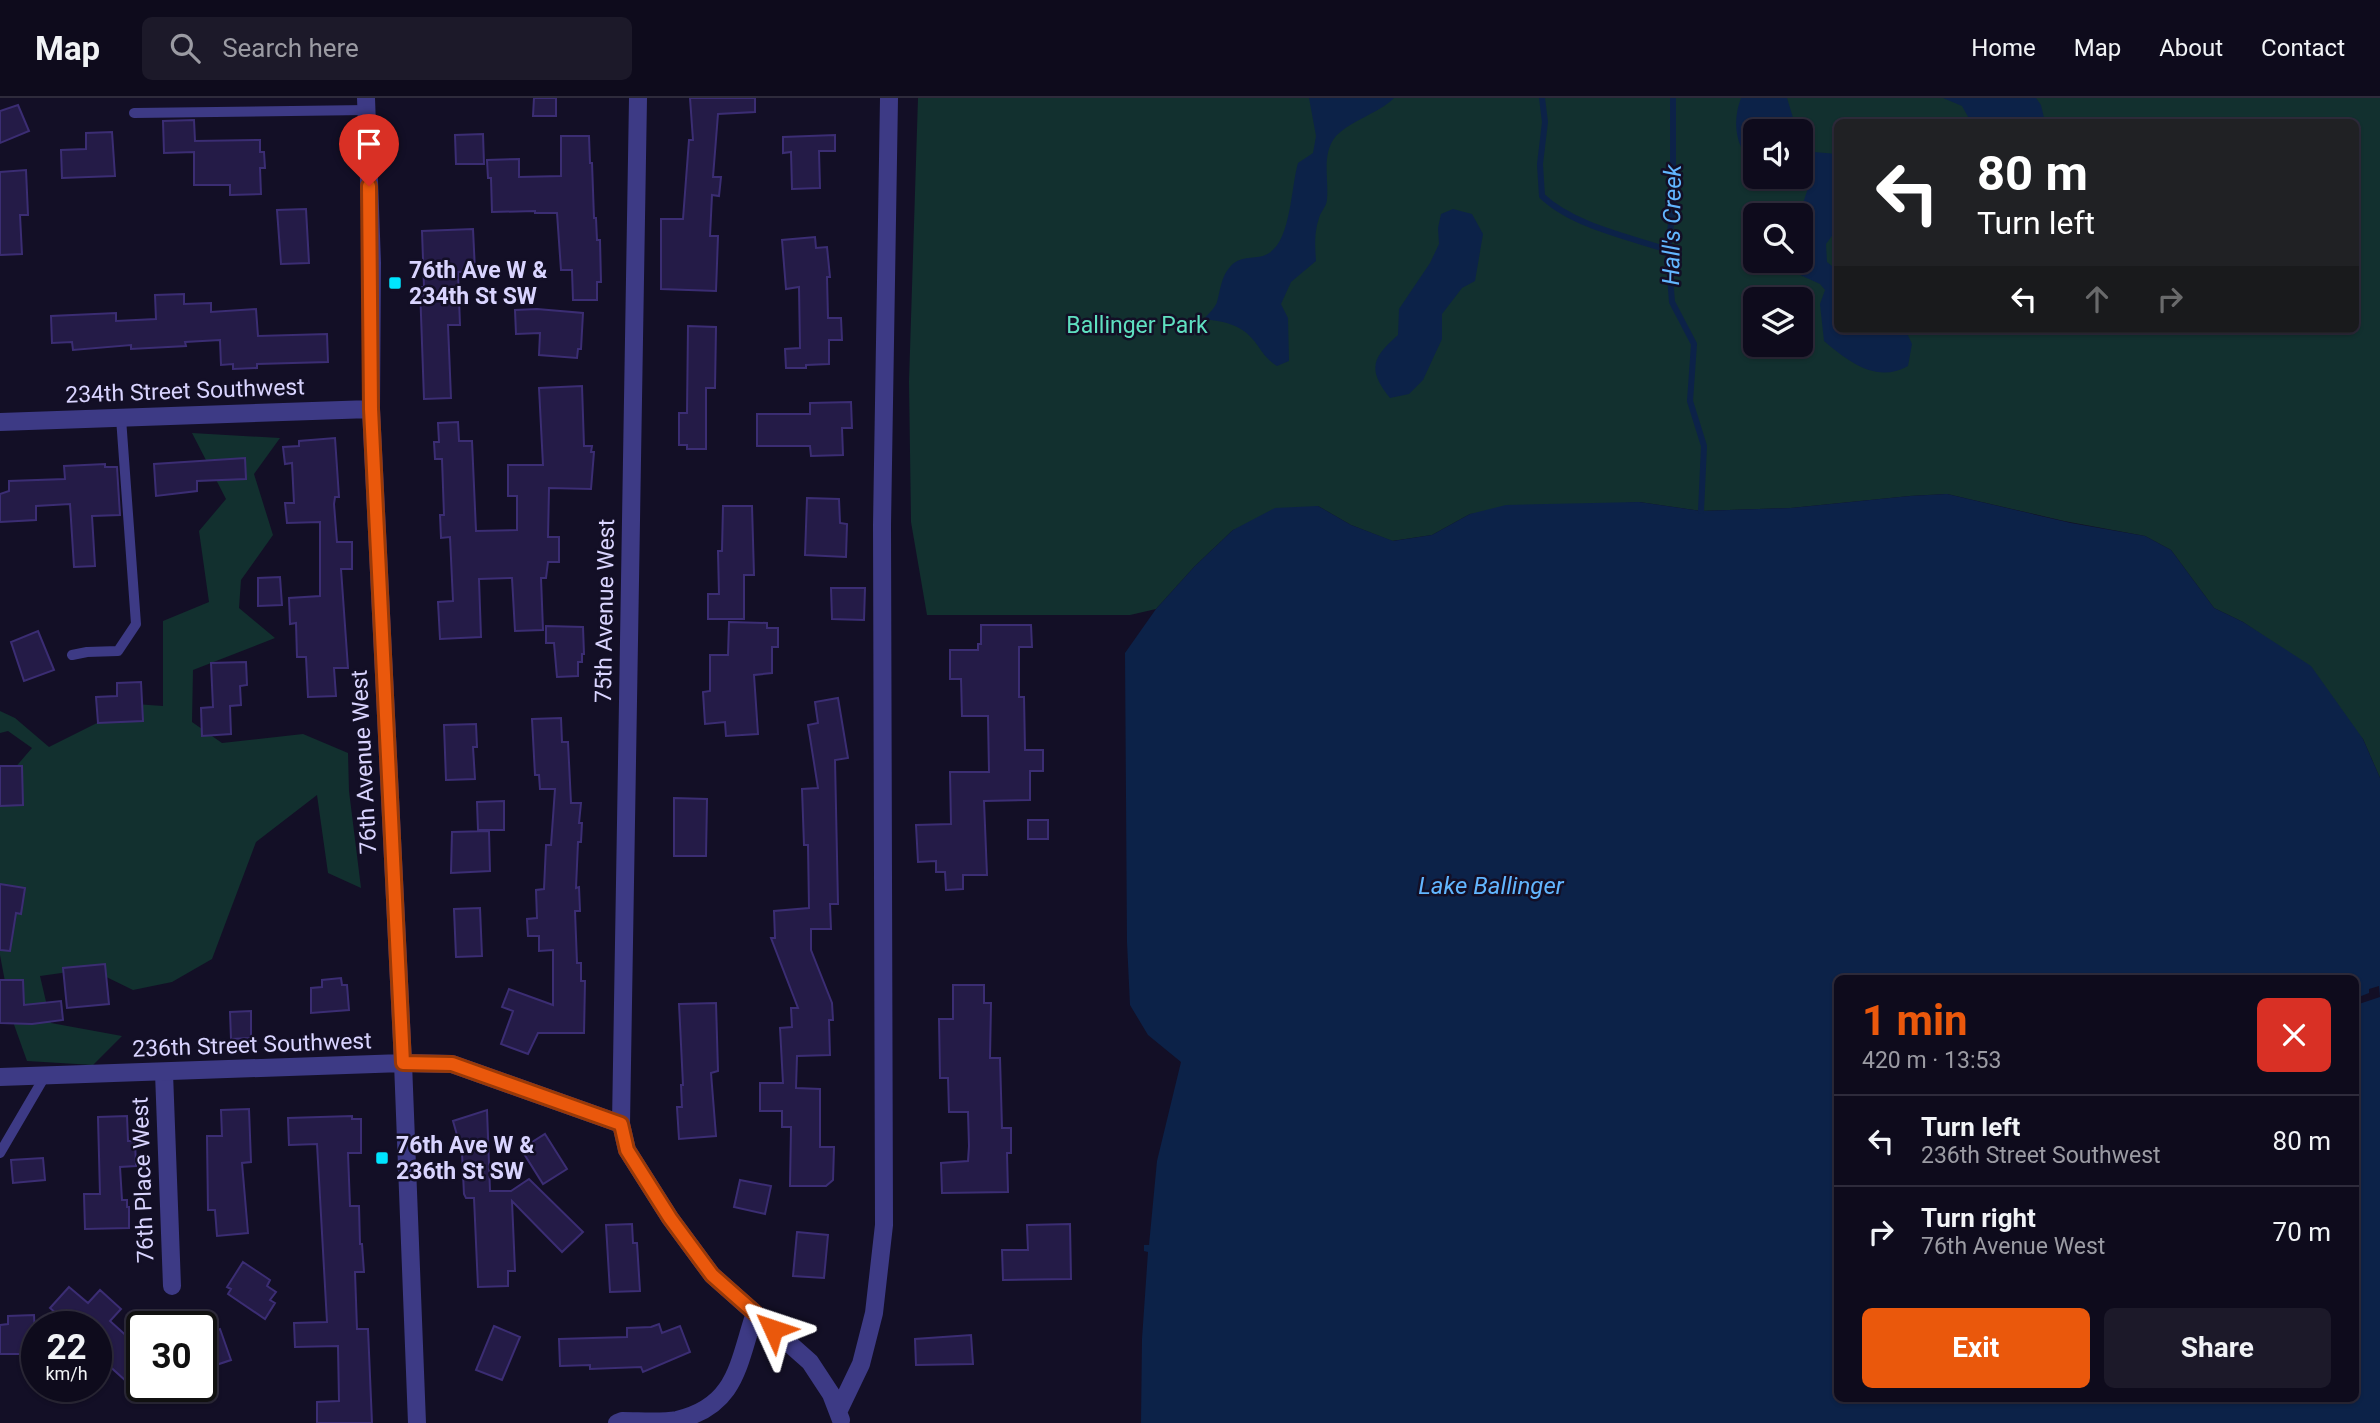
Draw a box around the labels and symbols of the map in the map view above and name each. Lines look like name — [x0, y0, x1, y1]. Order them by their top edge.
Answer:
pin — [339, 114, 399, 186]
water label: Hall's Creek — [1657, 163, 1687, 286]
place label: 76th Ave W & 234th St SW — [409, 257, 547, 310]
marker: 76th Ave W & 234th St SW — [387, 275, 403, 291]
park label: Ballinger Park — [1066, 312, 1208, 339]
street label: 234th Street Southwest — [65, 373, 305, 409]
street label: 75th Avenue West — [590, 519, 620, 703]
street label: 76th Avenue West — [346, 669, 382, 855]
water label: Lake Ballinger — [1418, 872, 1565, 900]
street label: 236th Street Southwest — [132, 1027, 372, 1063]
street label: 76th Place West — [127, 1097, 159, 1263]
place label: 76th Ave W & 236th St SW — [396, 1132, 534, 1185]
marker: 76th Ave W & 236th St SW — [374, 1150, 390, 1166]
position arrow — [736, 1292, 810, 1366]
speed limit sign: 30 — [126, 1311, 217, 1402]

